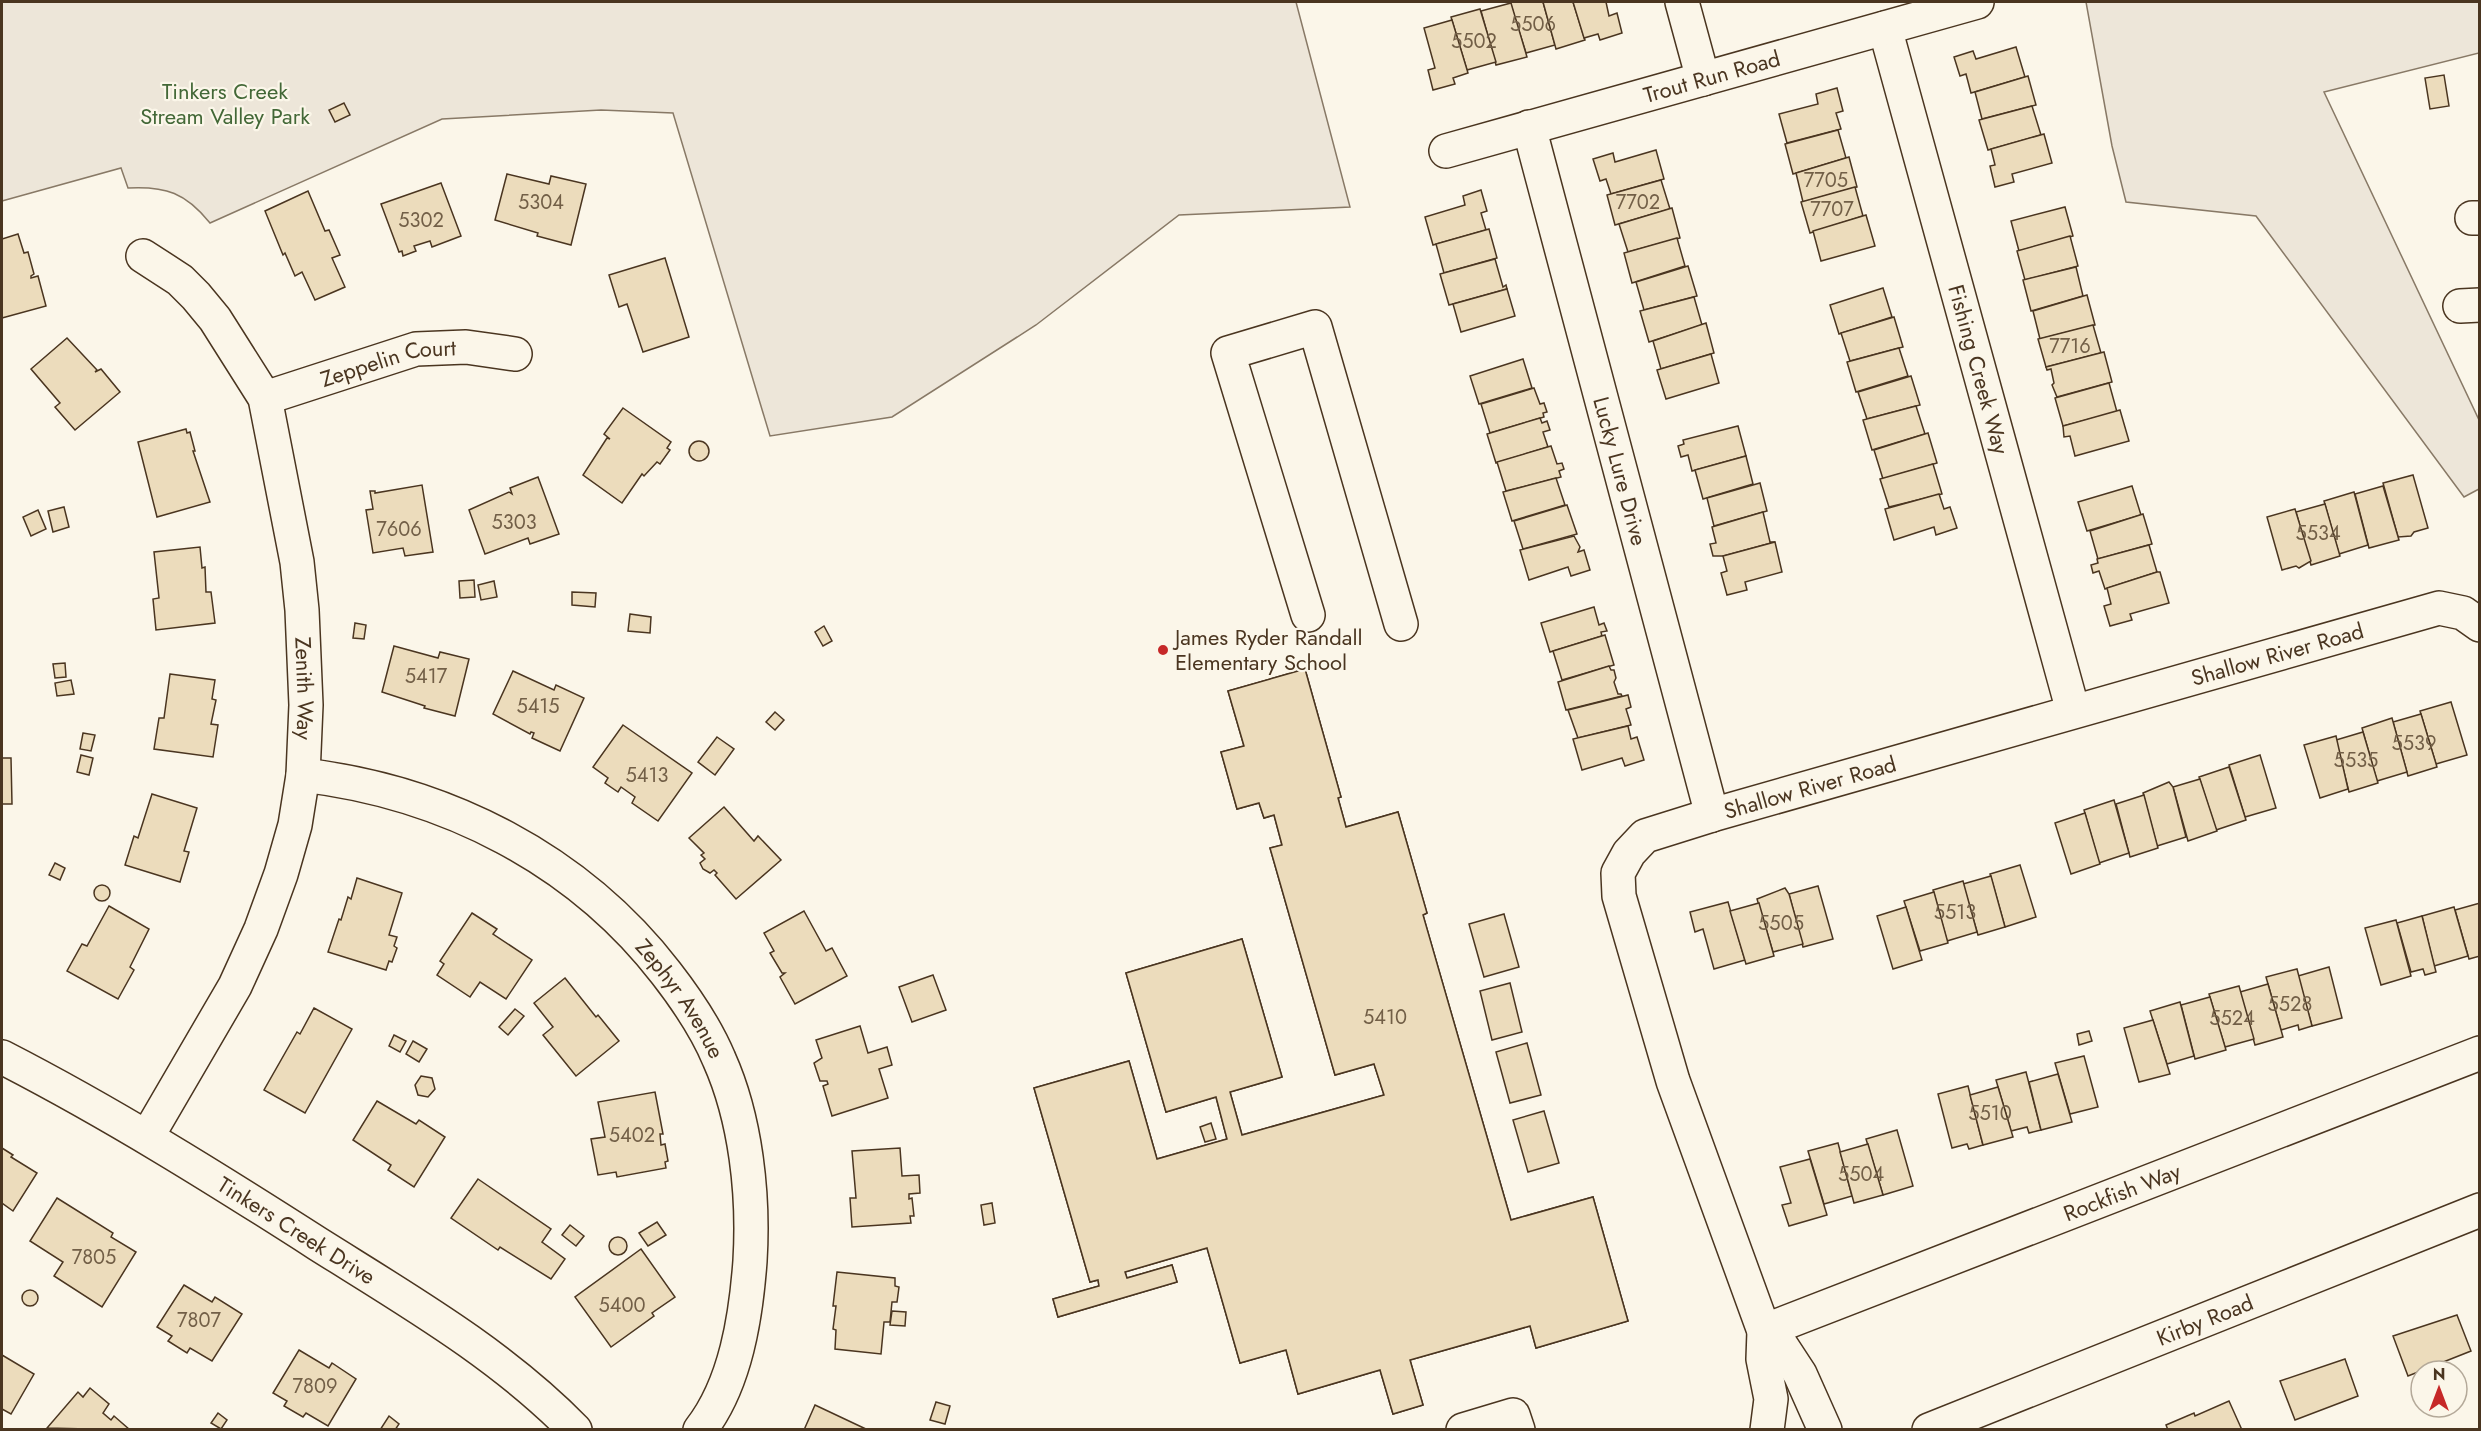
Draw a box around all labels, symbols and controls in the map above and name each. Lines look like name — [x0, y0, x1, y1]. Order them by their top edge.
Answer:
house number: 5506 — [1510, 10, 1556, 39]
house number: 5502 — [1451, 27, 1497, 56]
street label: Trout Run Road — [1640, 42, 1784, 111]
park label: Tinkers Creek Stream Valley Park — [140, 75, 310, 132]
house number: 7705 — [1804, 166, 1848, 195]
house number: 5304 — [518, 188, 564, 217]
house number: 7702 — [1616, 188, 1660, 217]
house number: 7707 — [1810, 195, 1854, 224]
house number: 5302 — [398, 206, 444, 235]
street label: Fishing Creek Way — [1940, 281, 2018, 458]
street label: Zeppelin Court — [316, 331, 457, 395]
house number: 7716 — [2049, 332, 2091, 361]
street label: Lucky Lure Drive — [1585, 393, 1656, 549]
house number: 5303 — [491, 508, 537, 537]
house number: 7606 — [376, 515, 422, 544]
house number: 5534 — [2295, 519, 2341, 548]
street label: Shallow River Road — [2187, 614, 2367, 694]
place label: James Ryder Randall Elementary School — [1172, 621, 1363, 678]
street label: Zenith Way — [287, 636, 322, 741]
marker: James Ryder Randall Elementary School — [1156, 643, 1170, 657]
house number: 5417 — [405, 662, 448, 691]
house number: 5415 — [516, 692, 560, 721]
house number: 5539 — [2392, 729, 2437, 758]
house number: 5535 — [2334, 746, 2378, 775]
street label: Shallow River Road — [1720, 747, 1900, 827]
house number: 5413 — [626, 761, 669, 790]
house number: 5513 — [1934, 898, 1976, 927]
house number: 5505 — [1758, 909, 1804, 938]
street label: Zephyr Avenue — [628, 932, 733, 1063]
house number: 5528 — [2268, 990, 2312, 1019]
house number: 5410 — [1363, 1003, 1407, 1032]
house number: 5524 — [2209, 1004, 2255, 1033]
house number: 5510 — [1968, 1099, 2012, 1128]
house number: 5402 — [609, 1121, 655, 1150]
street label: Rockfish Way — [2059, 1155, 2186, 1229]
house number: 5504 — [1838, 1160, 1884, 1189]
street label: Tinkers Creek Drive — [211, 1168, 382, 1292]
house number: 7805 — [72, 1243, 116, 1272]
street label: Kirby Road — [2152, 1286, 2258, 1354]
house number: 5400 — [599, 1291, 645, 1320]
house number: 7807 — [177, 1306, 221, 1335]
north arrow — [2409, 1359, 2469, 1419]
text: N — [2433, 1363, 2445, 1386]
house number: 7809 — [293, 1372, 337, 1401]

